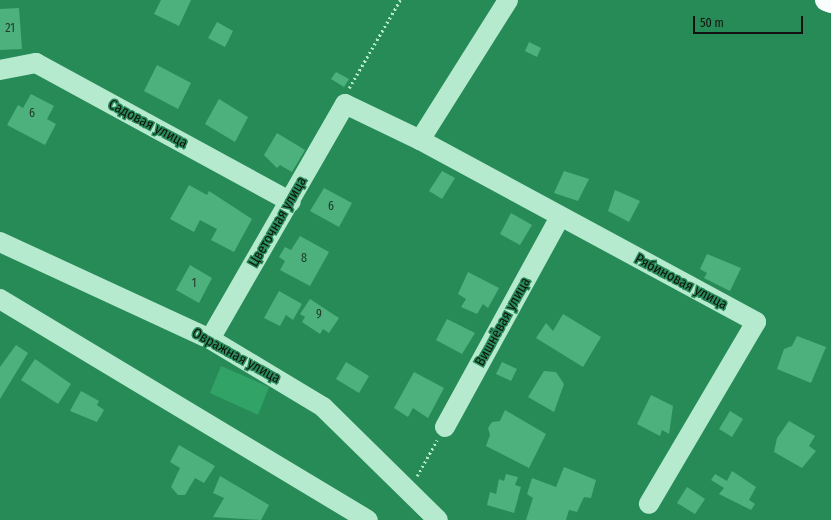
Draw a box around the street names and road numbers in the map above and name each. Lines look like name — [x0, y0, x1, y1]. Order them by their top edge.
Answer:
street label: Садовая улица — [106, 96, 190, 152]
street label: Цветочная улица — [245, 174, 311, 270]
street label: Рябиновая улица — [632, 251, 730, 313]
street label: Вишнёвая улица — [472, 275, 534, 369]
street label: Овражная улица — [189, 325, 283, 387]

